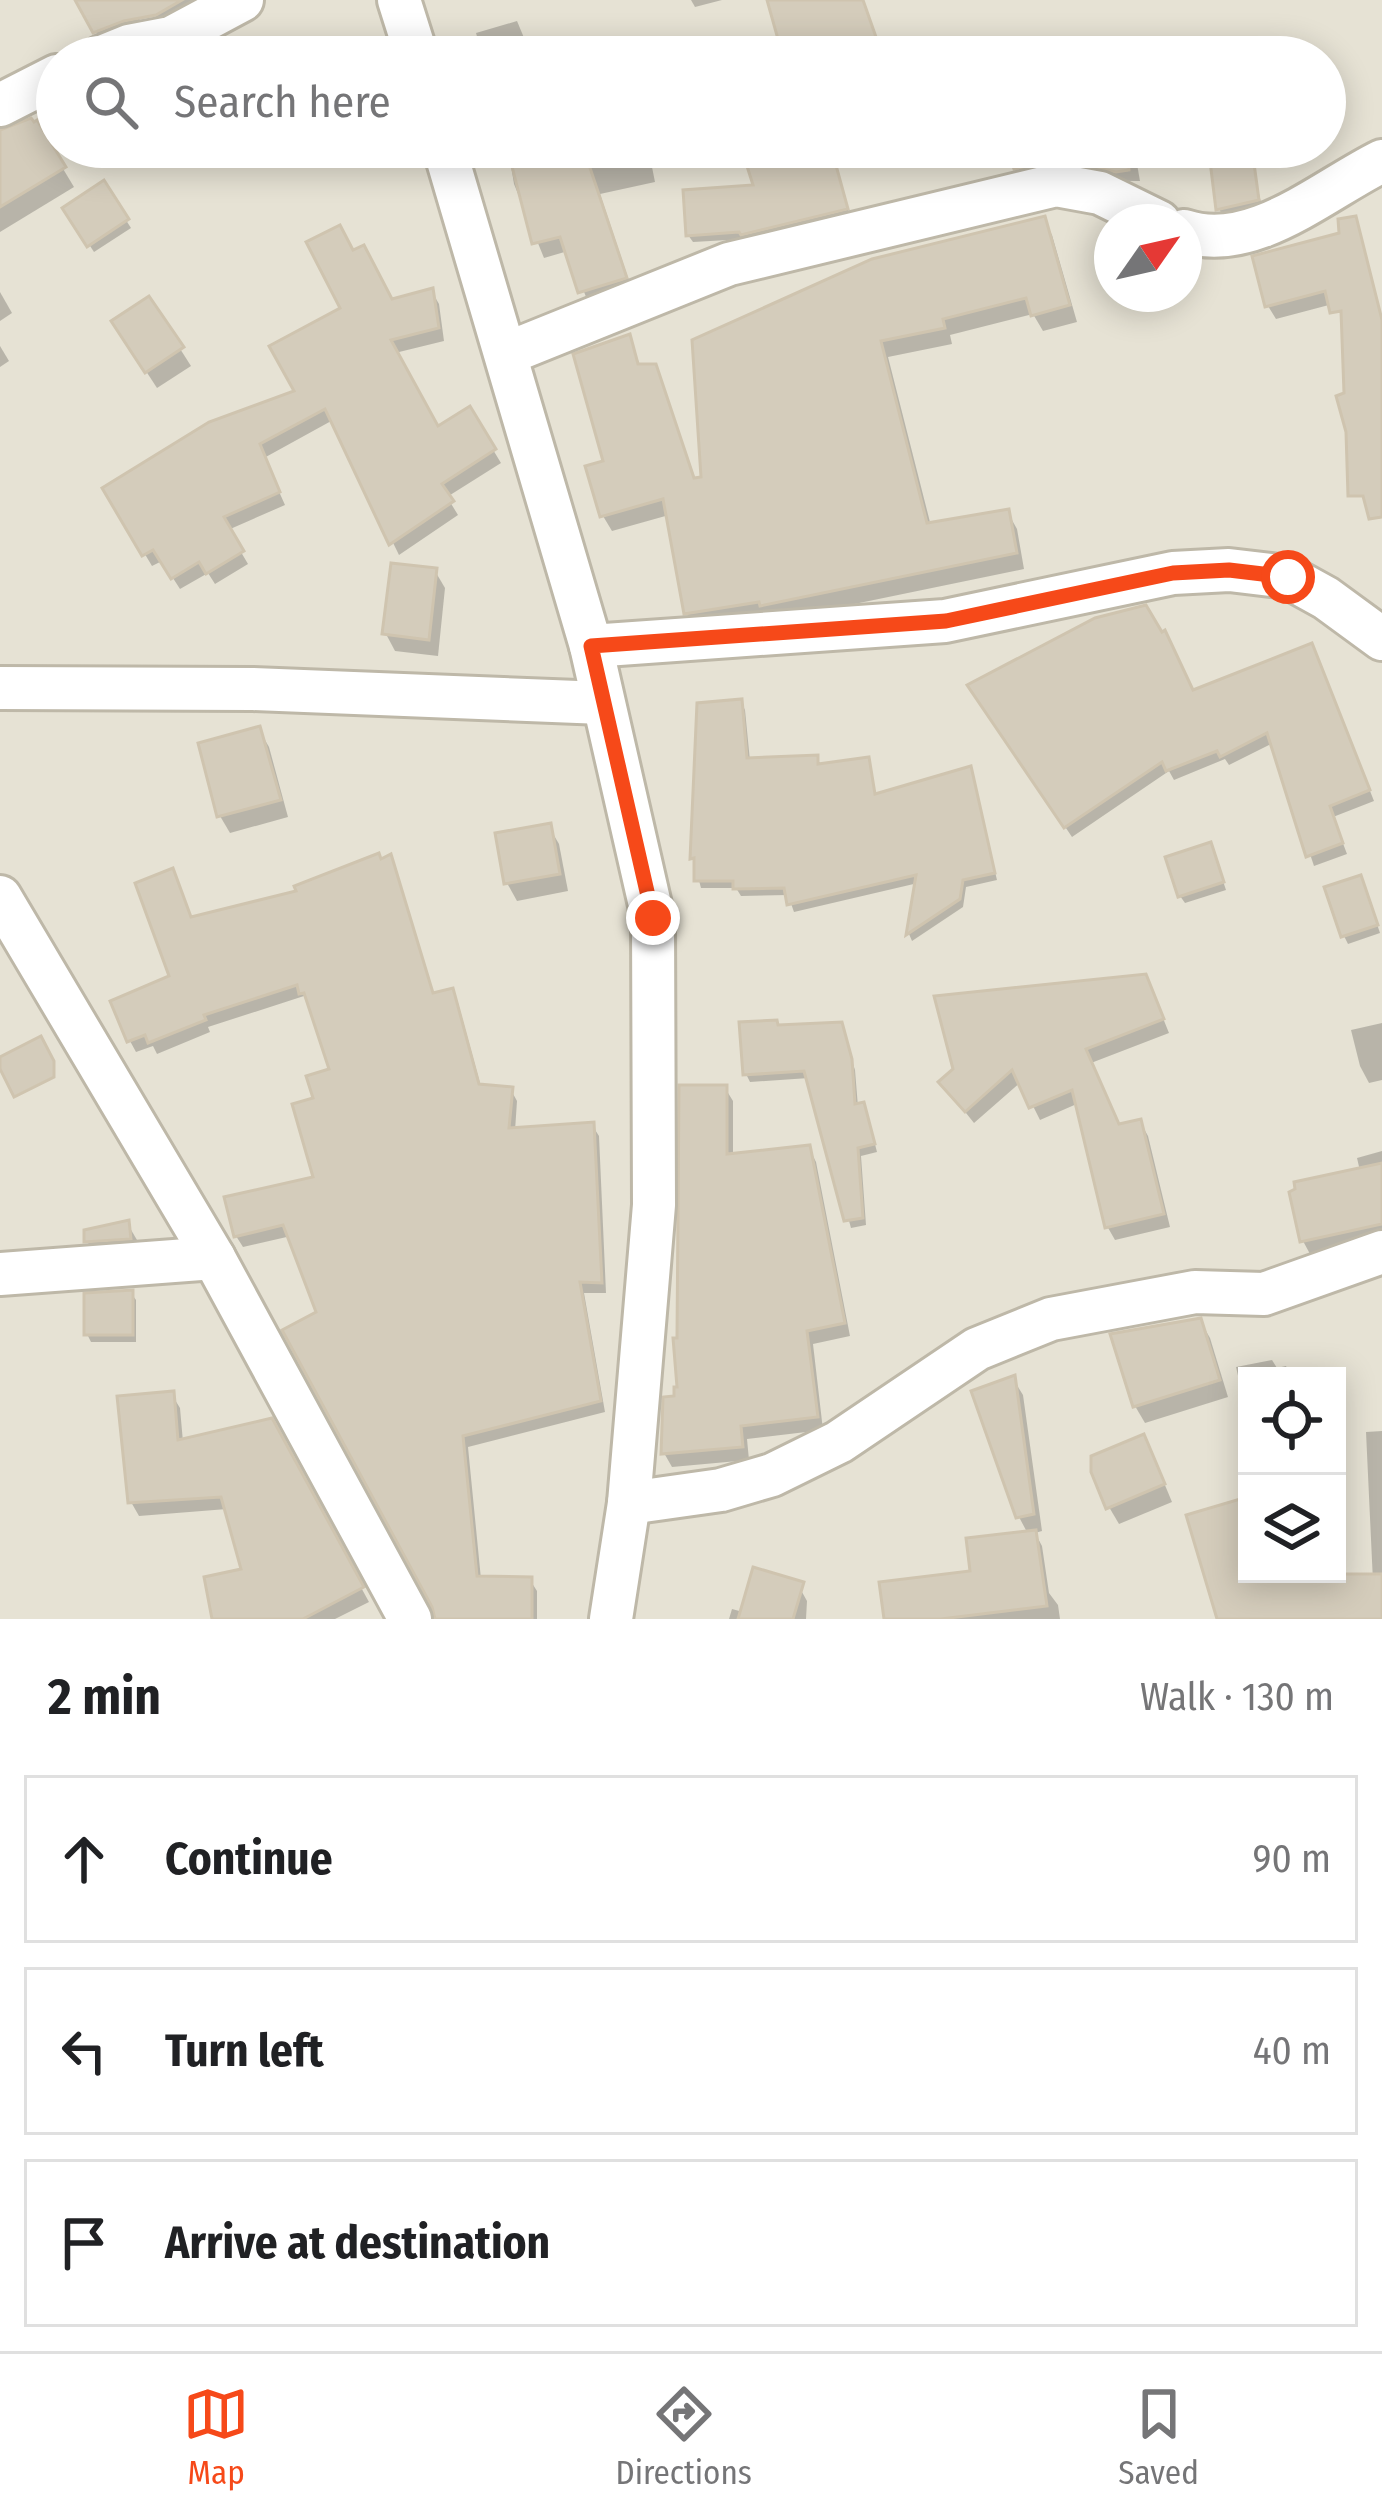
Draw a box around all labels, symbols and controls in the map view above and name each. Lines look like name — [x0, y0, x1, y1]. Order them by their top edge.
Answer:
search box — [36, 36, 1346, 168]
icon: search — [78, 69, 144, 135]
text: Search here — [174, 75, 391, 129]
north arrow — [1094, 204, 1202, 312]
route start — [1261, 550, 1315, 604]
route end — [626, 891, 680, 945]
map controls — [1238, 1367, 1346, 1583]
button: locate — [1238, 1367, 1346, 1475]
button: layers — [1238, 1475, 1346, 1583]
text: 2 min — [48, 1666, 161, 1728]
text: Walk · 130 m — [1140, 1674, 1334, 1720]
icon: ahead — [51, 1826, 117, 1892]
text: Continue — [165, 1832, 333, 1886]
text: 90 m — [1253, 1836, 1331, 1882]
icon: left — [51, 2018, 117, 2084]
text: Turn left — [165, 2024, 324, 2078]
text: 40 m — [1253, 2028, 1331, 2074]
icon: arrive — [51, 2210, 117, 2276]
text: Arrive at destination — [165, 2216, 550, 2270]
tab: Map — [183, 2381, 249, 2493]
tab: Directions — [615, 2381, 752, 2493]
tab: Saved — [1118, 2381, 1199, 2493]

